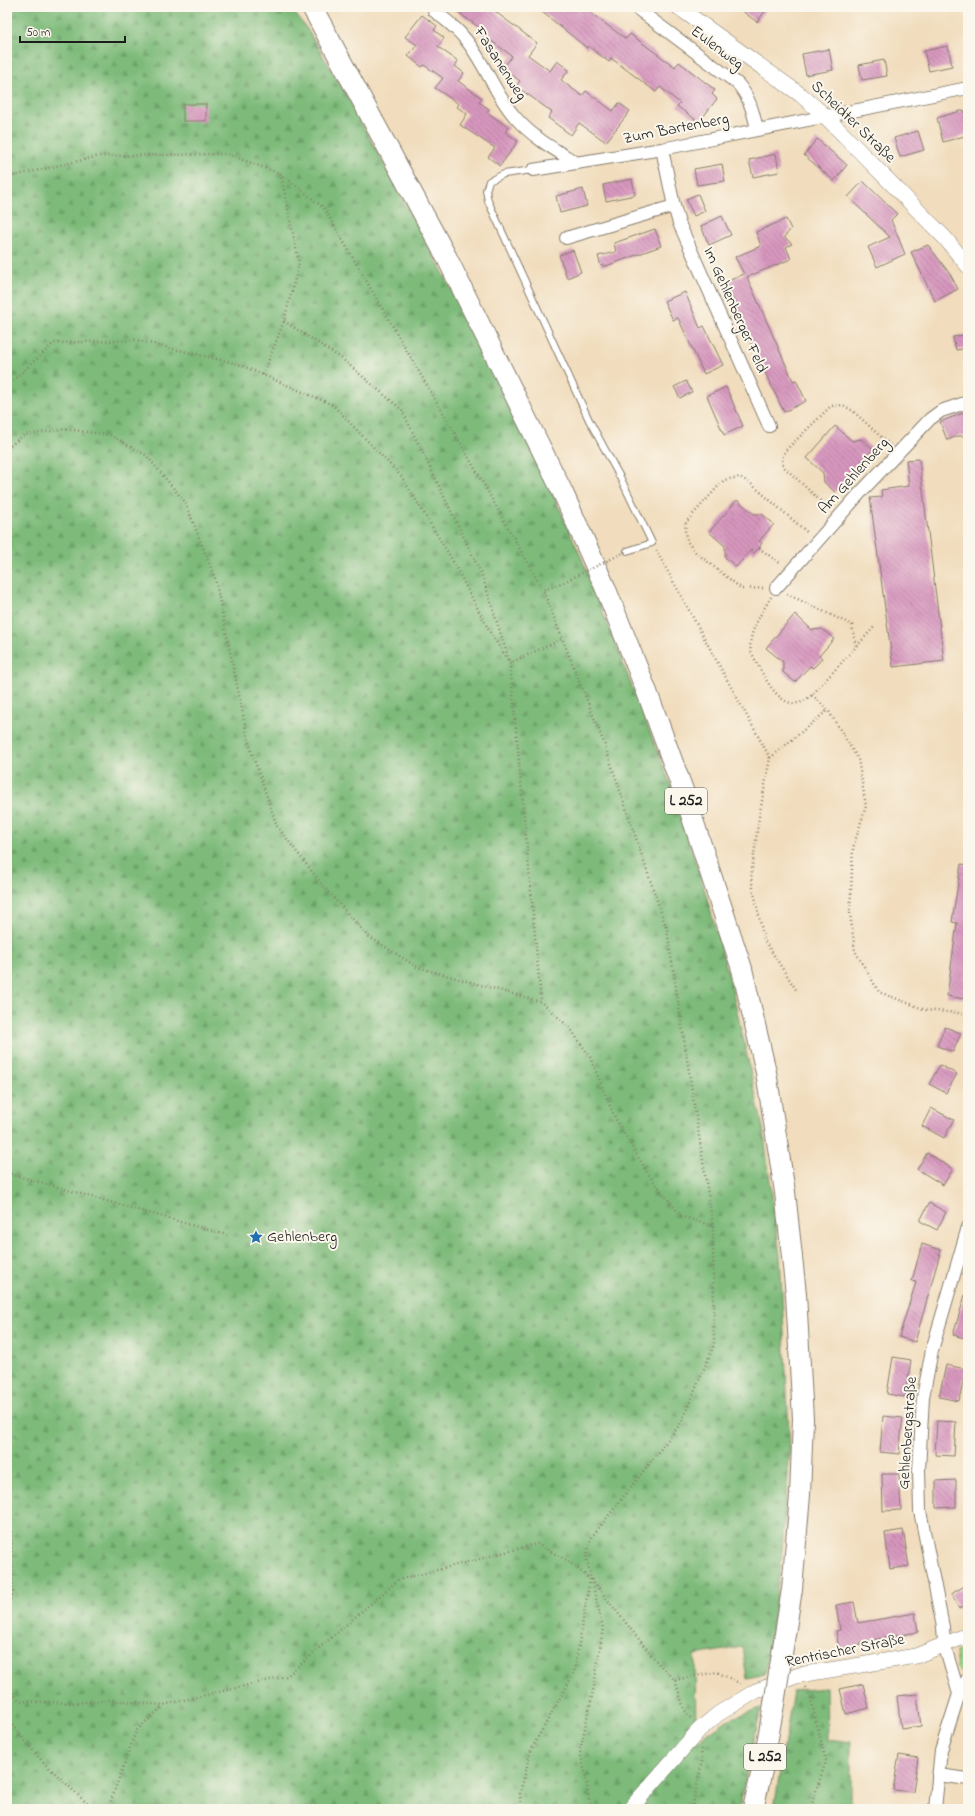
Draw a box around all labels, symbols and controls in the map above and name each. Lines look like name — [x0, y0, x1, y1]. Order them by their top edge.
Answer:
scale bar — [20, 18, 125, 44]
street label: Eulenweg — [685, 20, 749, 76]
street label: Fasanenweg — [467, 22, 533, 106]
text: 50 m — [26, 24, 50, 42]
street label: Scheidter Straße — [805, 75, 902, 170]
street label: Zum Bartenberg — [621, 107, 731, 151]
street label: Im Gehlenberger Feld — [696, 243, 774, 377]
street label: Am Gehlenberg — [813, 432, 895, 520]
road number: L 252 — [665, 788, 707, 814]
place label: Gehlenberg — [267, 1225, 337, 1249]
place icon: Gehlenberg — [248, 1229, 264, 1245]
street label: Gehlenbergstraße — [892, 1375, 924, 1490]
street label: Rentrischer Straße — [783, 1628, 907, 1674]
road number: L 252 — [744, 1744, 786, 1770]

